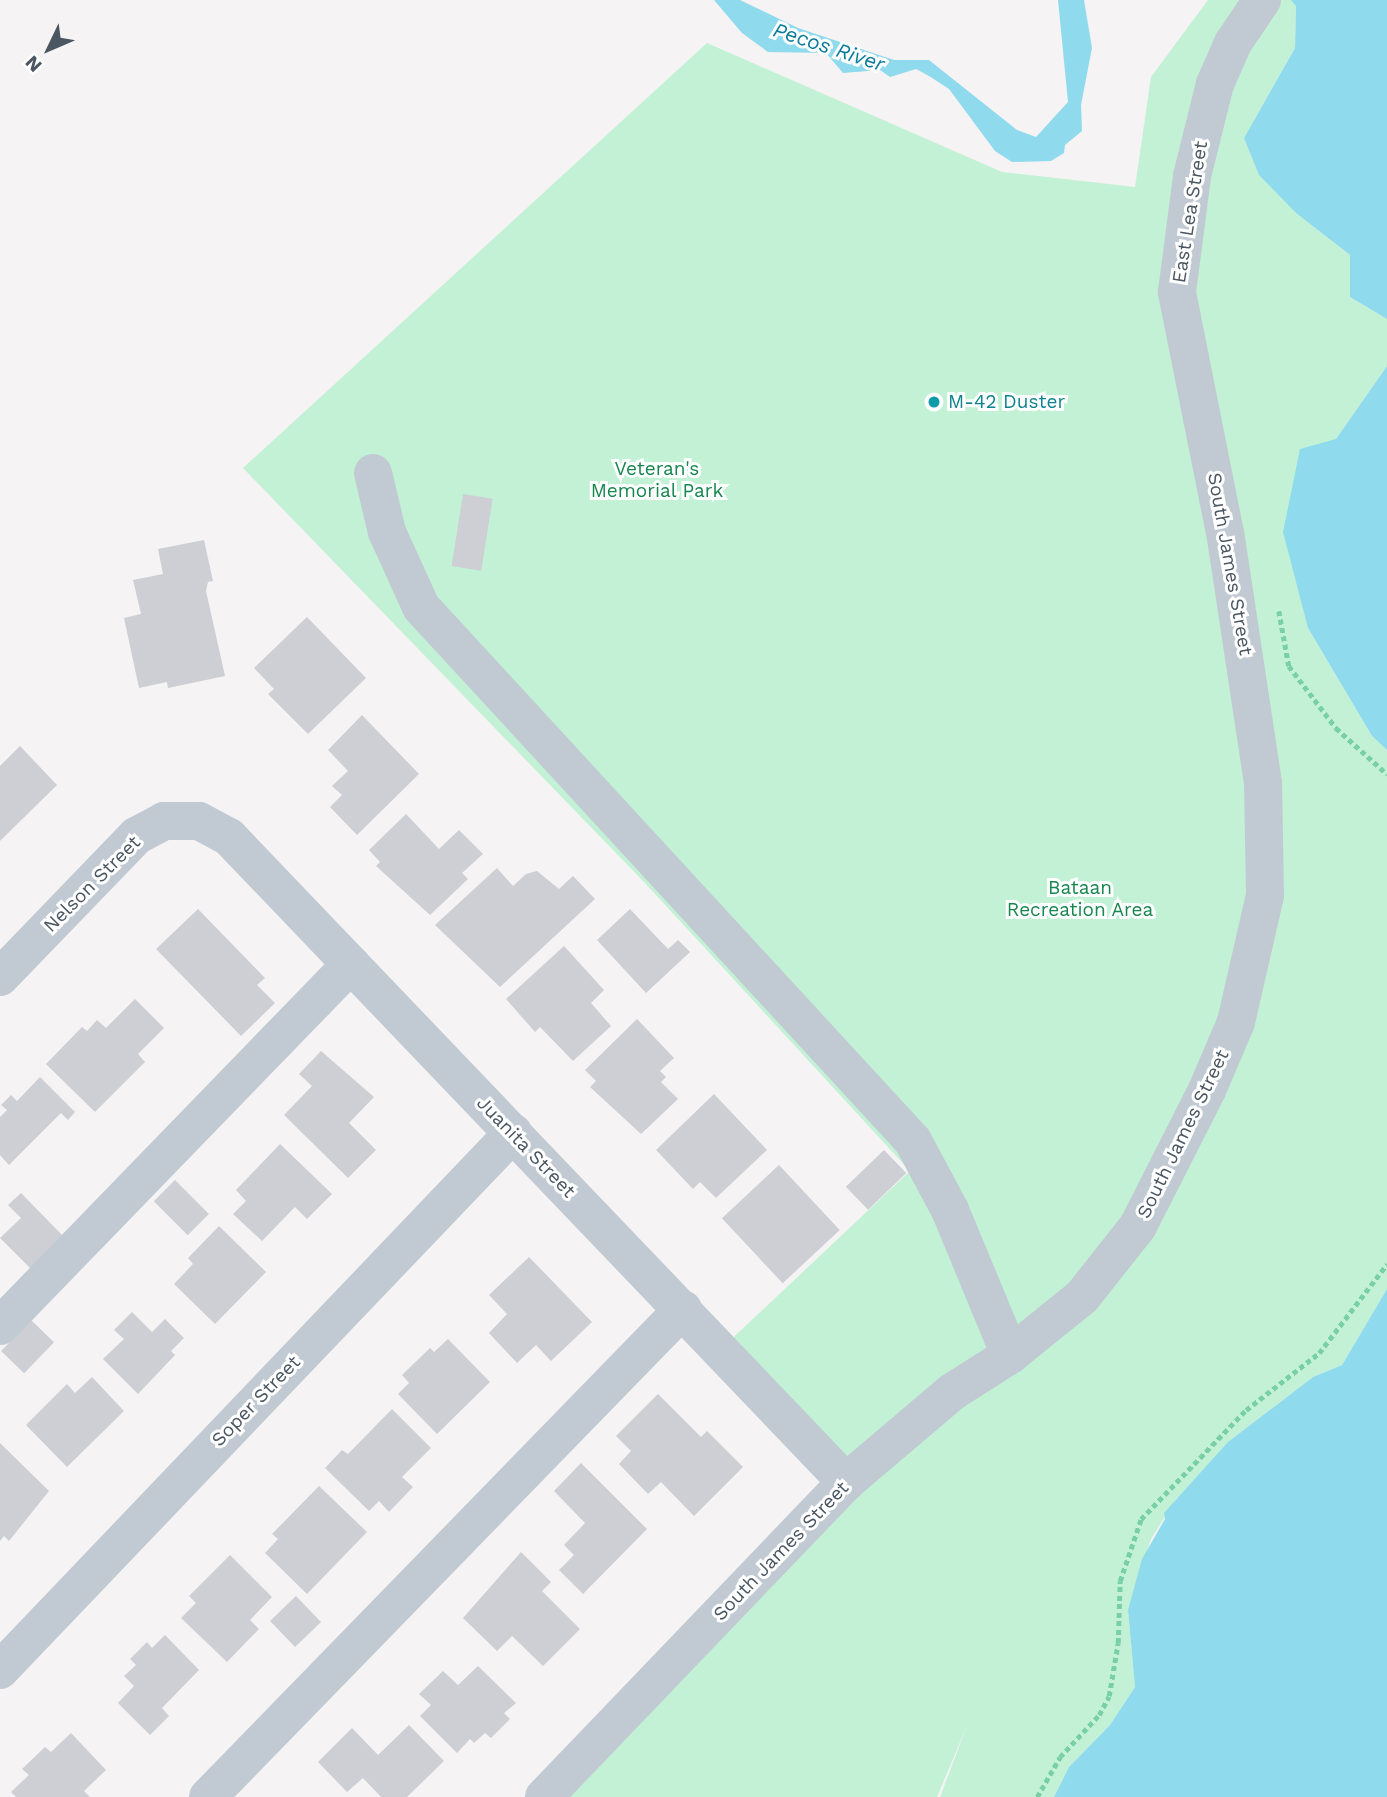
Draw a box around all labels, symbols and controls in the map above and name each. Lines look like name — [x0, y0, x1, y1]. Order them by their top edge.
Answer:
north arrow — [14, 14, 84, 84]
water label: Pecos River — [770, 17, 888, 77]
text: N — [20, 51, 47, 77]
street label: East Lea Street — [1167, 139, 1213, 285]
place label: M-42 Duster — [948, 391, 1065, 413]
marker: M-42 Duster — [926, 394, 942, 410]
park label: Veteran's Memorial Park — [590, 458, 724, 502]
street label: South James Street — [1203, 471, 1257, 657]
street label: Nelson Street — [39, 831, 145, 937]
park label: Bataan Recreation Area — [1006, 877, 1154, 921]
street label: South James Street — [1132, 1046, 1234, 1222]
street label: Juanita Street — [472, 1092, 580, 1202]
street label: Soper Street — [207, 1351, 305, 1451]
street label: South James Street — [708, 1476, 854, 1626]

